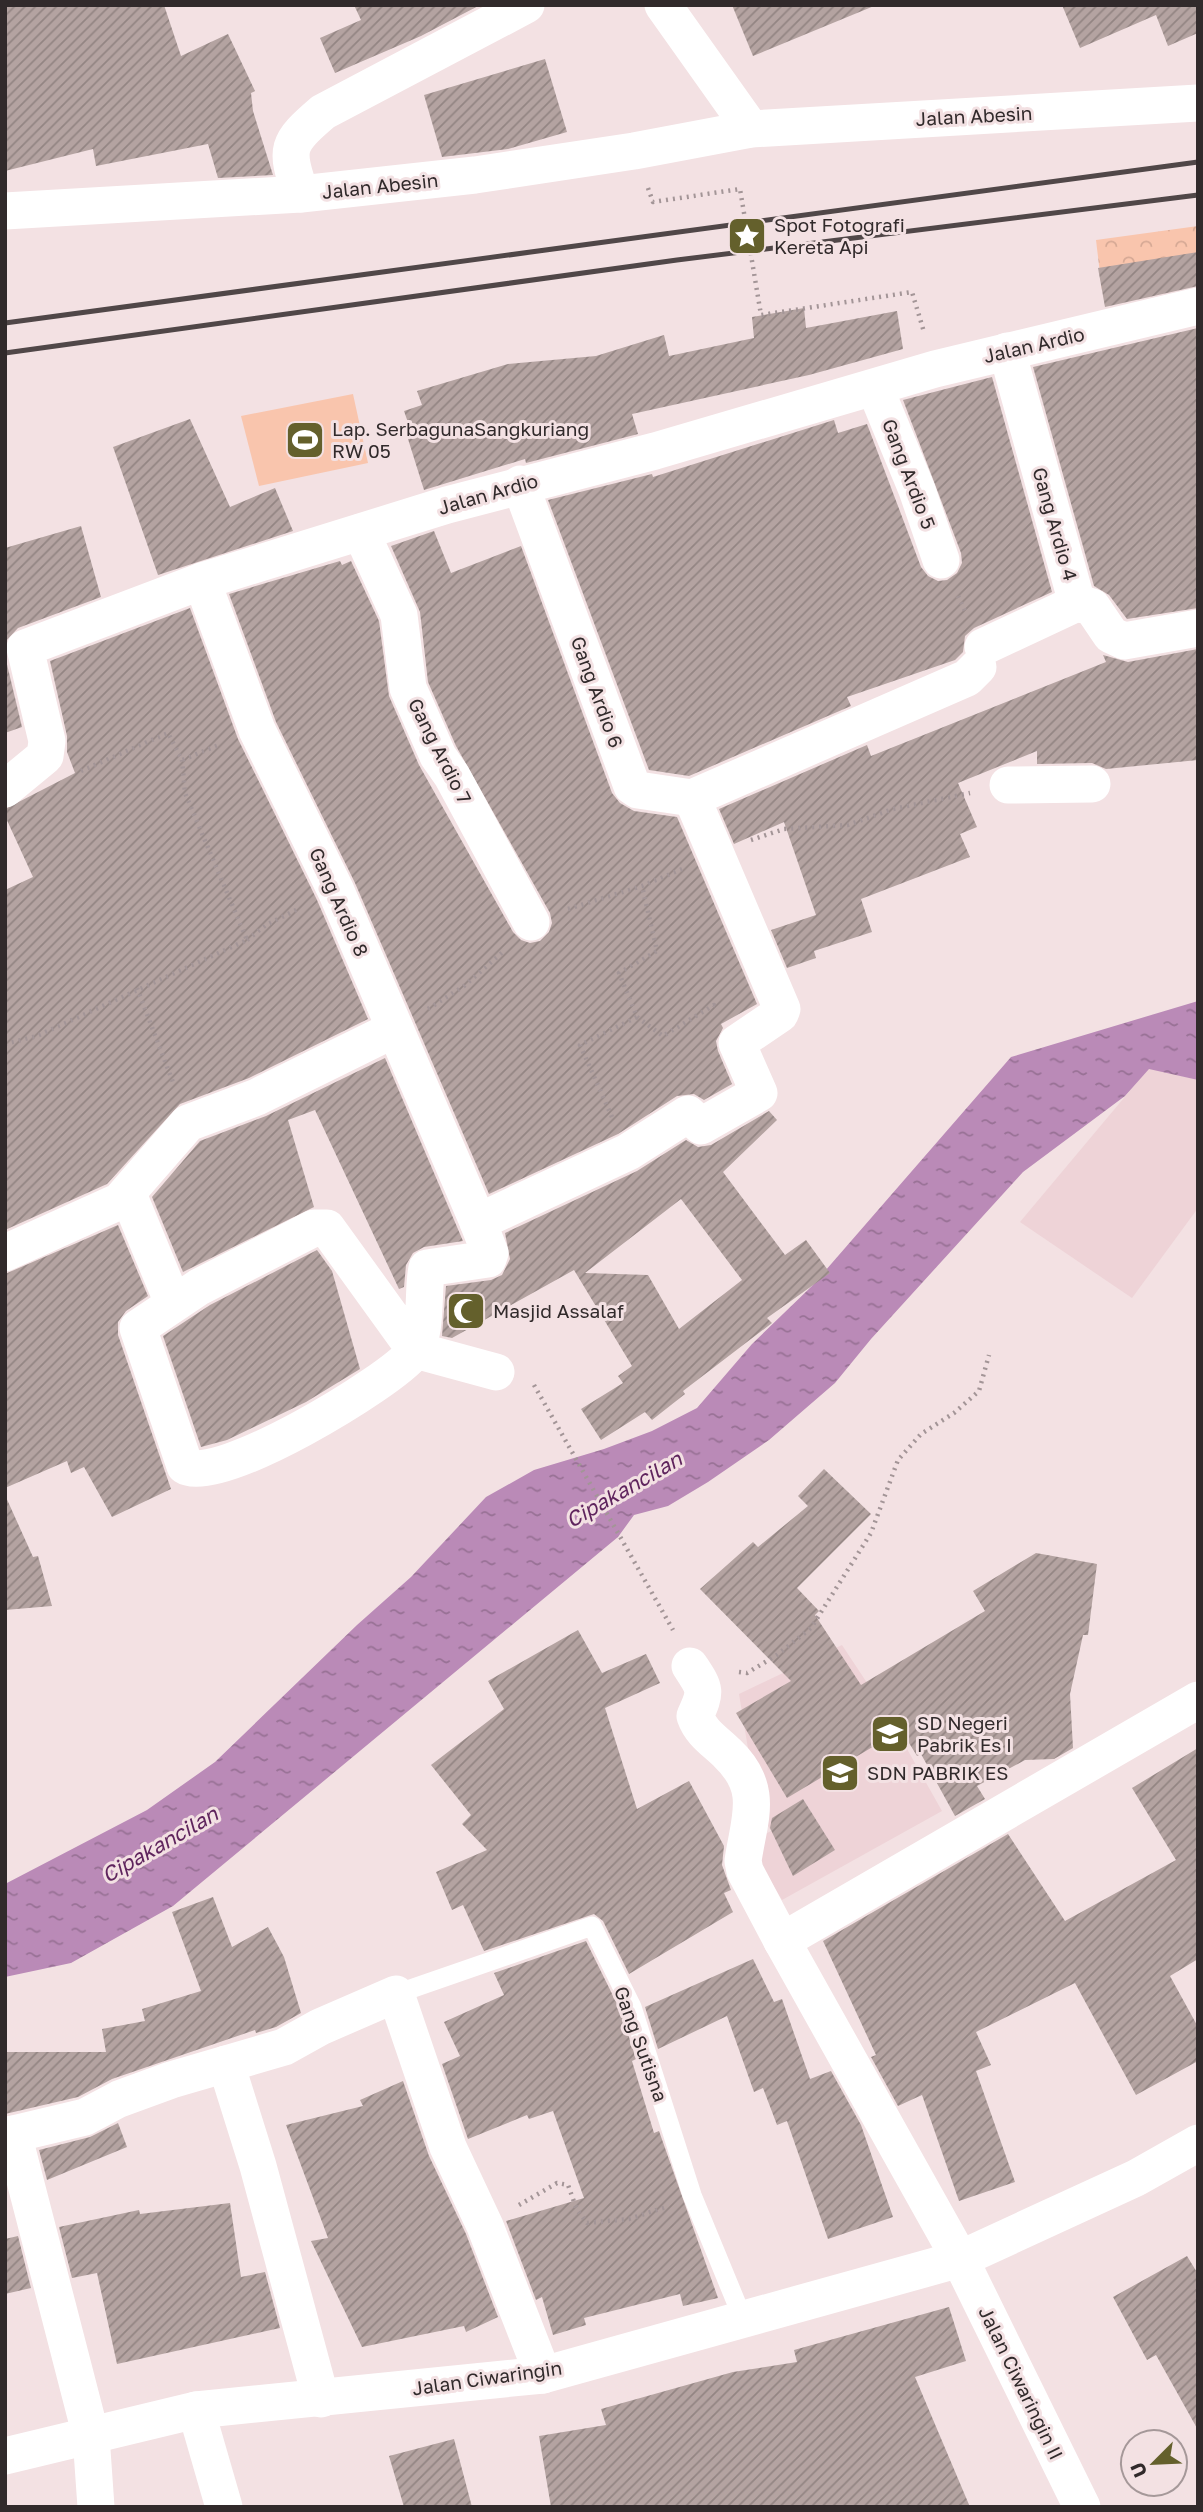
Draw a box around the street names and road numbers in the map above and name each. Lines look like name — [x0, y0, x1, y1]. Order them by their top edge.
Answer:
street label: Jalan Abesin — [915, 101, 1033, 130]
street label: Jalan Abesin — [321, 168, 439, 203]
street label: Jalan Ardio — [981, 322, 1086, 367]
street label: Gang Ardio 5 — [878, 415, 941, 532]
street label: Gang Ardio 4 — [1028, 465, 1083, 583]
street label: Jalan Ardio — [435, 468, 540, 519]
street label: Gang Ardio 6 — [567, 633, 628, 751]
street label: Gang Ardio 7 — [404, 694, 477, 807]
street label: Gang Ardio 8 — [305, 844, 374, 960]
street label: Gang Sutisna — [610, 1983, 673, 2105]
street label: Jalan Ciwaringin II — [974, 2302, 1069, 2463]
street label: Jalan Ciwaringin — [411, 2356, 563, 2399]

